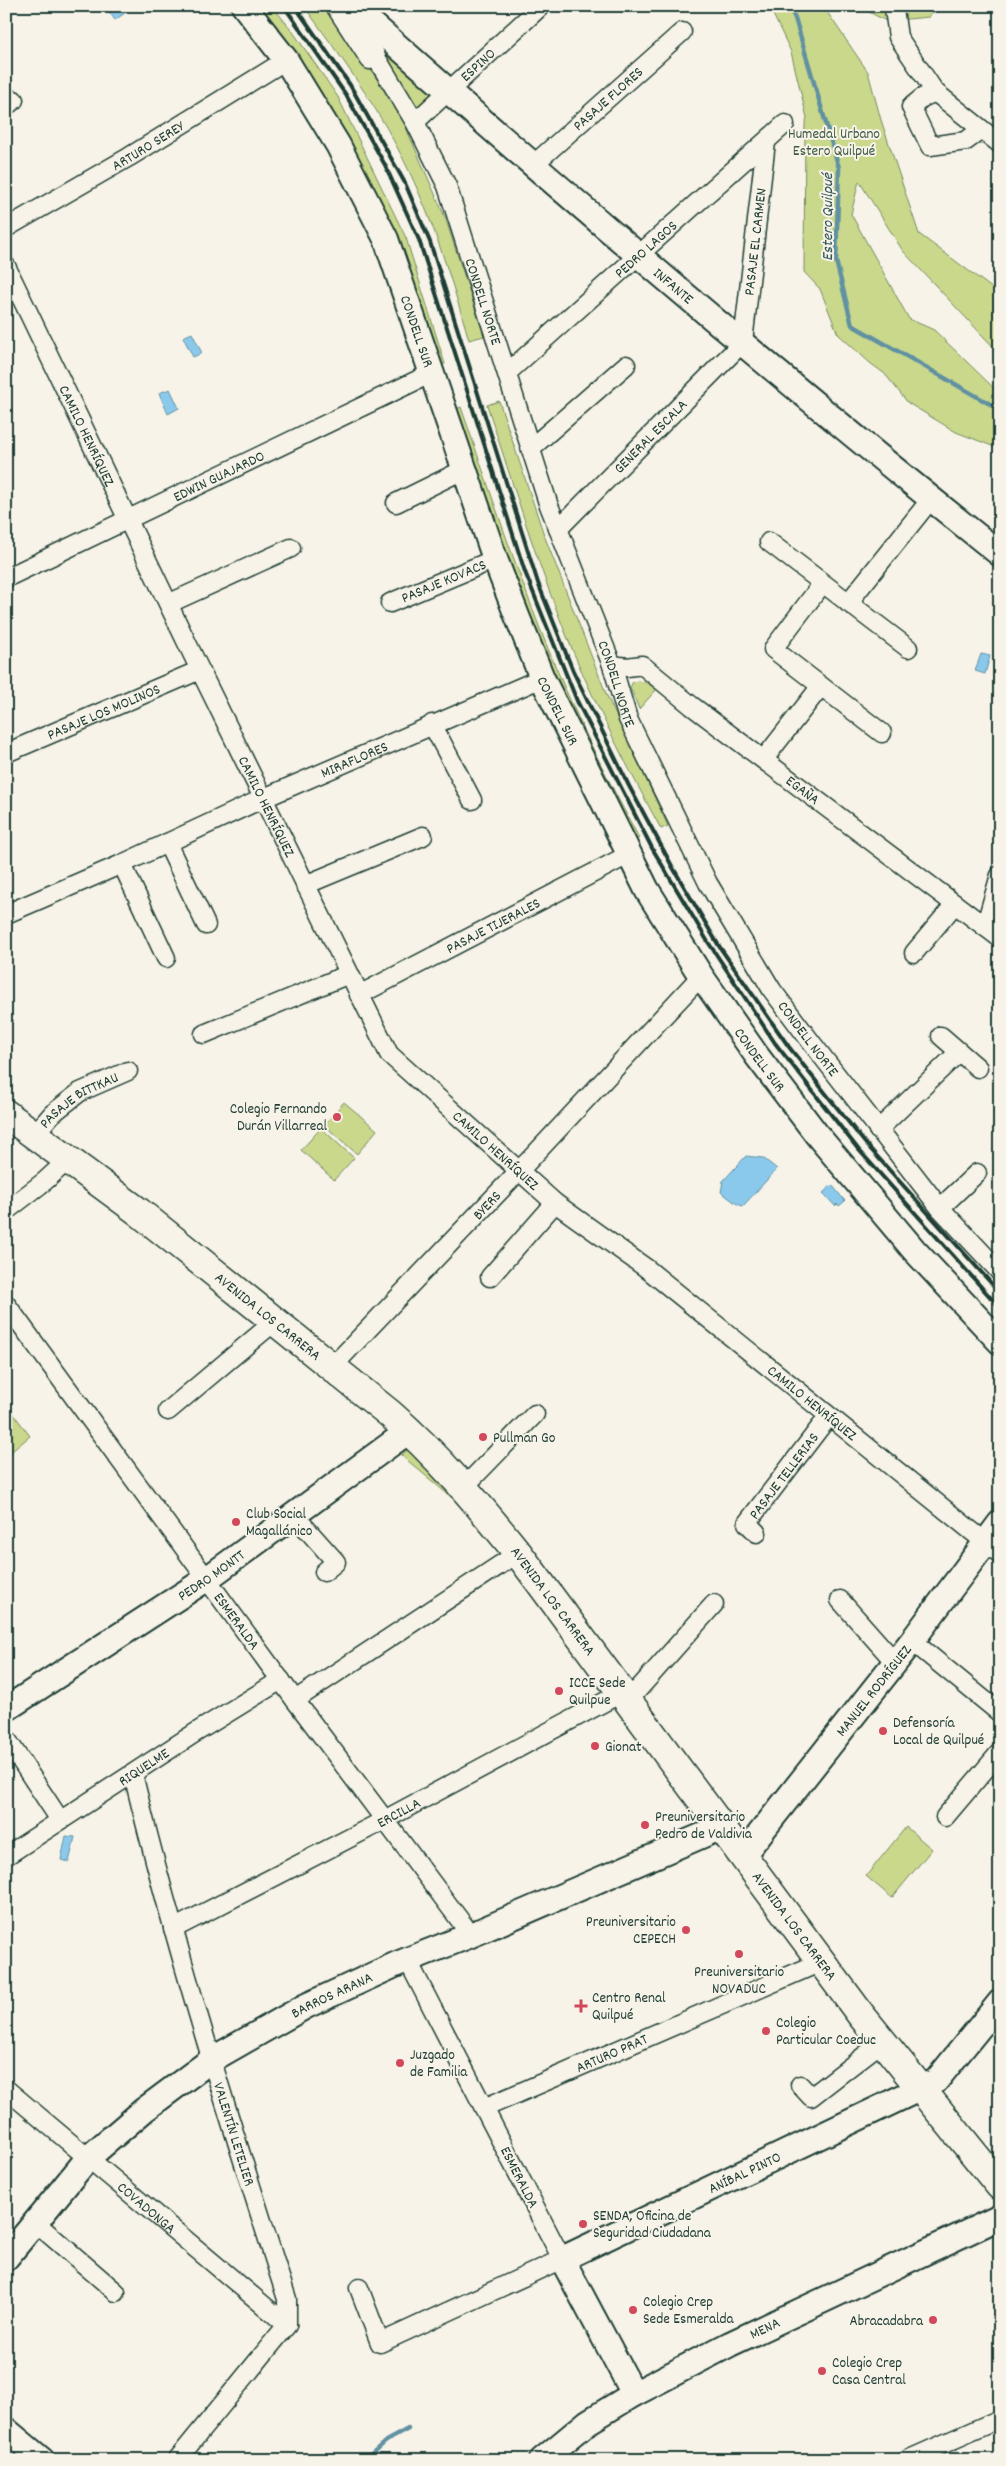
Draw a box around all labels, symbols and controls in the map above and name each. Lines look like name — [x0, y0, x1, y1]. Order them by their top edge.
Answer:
street label: ESPINO — [456, 44, 501, 88]
street label: PASAJE FLORES — [569, 62, 649, 137]
street label: ARTURO SEREY — [108, 116, 189, 178]
park label: Humedal Urbano Estero Quilpué — [788, 124, 880, 163]
water label: Estero Quilpué — [817, 171, 840, 261]
street label: PASAJE EL CARMEN — [739, 187, 774, 297]
street label: PEDRO LAGOS — [611, 216, 683, 285]
street label: CONDELL NORTE — [458, 256, 506, 348]
street label: INFANTE — [647, 263, 698, 311]
street label: CONDELL SUR — [393, 293, 438, 371]
street label: CAMILO HENRÍQUEZ — [52, 382, 119, 491]
street label: GENERAL ESCALA — [610, 395, 694, 480]
street label: EDWIN GUAJARDO — [170, 446, 269, 509]
street label: PASAJE KOVACS — [398, 555, 490, 610]
street label: CONDELL NORTE — [590, 638, 640, 732]
street label: CONDELL SUR — [530, 673, 583, 750]
street label: PASAJE LOS MOLINOS — [44, 679, 164, 747]
street label: MIRAFLORES — [318, 737, 392, 785]
street label: CAMILO HENRÍQUEZ — [231, 753, 300, 862]
street label: EGAÑA — [780, 771, 824, 811]
street label: PASAJE TIJERALES — [443, 893, 545, 961]
street label: CONDELL NORTE — [771, 997, 843, 1082]
street label: CONDELL SUR — [728, 1024, 790, 1097]
street label: PASAJE BITTKAU — [35, 1067, 122, 1134]
place label: Colegio Fernando Durán Villarreal — [230, 1099, 327, 1138]
street label: CAMILO HENRÍQUEZ — [446, 1107, 543, 1197]
marker: Colegio Fernando Durán Villarreal — [331, 1111, 343, 1123]
street label: BYERS — [469, 1187, 507, 1226]
street label: AVENIDA LOS CARRERA — [209, 1268, 325, 1367]
street label: CAMILO HENRÍQUEZ — [761, 1361, 861, 1447]
place label: Pullman Go — [493, 1428, 556, 1450]
street label: PASAJE TELLERIAS — [745, 1429, 825, 1525]
marker: Pullman Go — [477, 1431, 489, 1443]
place label: Club Social Magallánico — [246, 1504, 313, 1543]
marker: Club Social Magallánico — [230, 1516, 242, 1528]
street label: AVENIDA LOS CARRERA — [504, 1543, 600, 1661]
street label: PEDRO MONTT — [174, 1545, 250, 1608]
street label: ESMERALDA — [207, 1588, 264, 1655]
street label: MANUEL RODRÍGUEZ — [832, 1641, 918, 1742]
place label: ICCE Sede Quilpue — [569, 1673, 626, 1712]
marker: ICCE Sede Quilpue — [553, 1685, 565, 1697]
place label: Defensoría Local de Quilpué — [893, 1713, 984, 1752]
marker: Defensoría Local de Quilpué — [877, 1725, 889, 1737]
place label: Gionat — [605, 1737, 642, 1759]
marker: Gionat — [589, 1740, 601, 1752]
street label: RIQUELME — [115, 1743, 174, 1793]
street label: ERCILLA — [374, 1793, 425, 1835]
place label: Preuniversitario Pedro de Valdivia — [655, 1807, 753, 1846]
marker: Preuniversitario Pedro de Valdivia — [639, 1819, 651, 1831]
street label: AVENIDA LOS CARRERA — [745, 1868, 841, 1986]
place label: Preuniversitario CEPECH — [586, 1912, 676, 1951]
marker: Preuniversitario CEPECH — [680, 1924, 692, 1936]
marker: Preuniversitario NOVADUC — [733, 1948, 745, 1960]
place label: Preuniversitario NOVADUC — [694, 1962, 784, 2001]
street label: BARROS ARANA — [288, 1968, 377, 2025]
place label: Centro Renal Quilpué — [592, 1988, 666, 2027]
marker: Centro Renal Quilpué — [574, 1999, 588, 2013]
place label: Colegio Particular Coeduc — [776, 2013, 876, 2052]
marker: Colegio Particular Coeduc — [760, 2025, 772, 2037]
street label: ARTURO PRAT — [573, 2029, 652, 2080]
place label: Juzgado de Familia — [410, 2045, 468, 2084]
marker: Juzgado de Familia — [394, 2057, 406, 2069]
street label: VALENTÍN LETELIER — [206, 2080, 259, 2189]
street label: ESMERALDA — [493, 2143, 543, 2213]
street label: ANÍBAL PINTO — [705, 2147, 785, 2201]
street label: COVADONGA — [111, 2178, 180, 2240]
place label: SENDA, Oficina de Seguridad Ciudadana — [593, 2206, 712, 2245]
marker: SENDA, Oficina de Seguridad Ciudadana — [577, 2218, 589, 2230]
place label: Colegio Crep Sede Esmeralda — [643, 2292, 735, 2331]
marker: Colegio Crep Sede Esmeralda — [627, 2304, 639, 2316]
place label: Abracadabra — [849, 2311, 924, 2333]
street label: MENA — [747, 2313, 784, 2346]
marker: Abracadabra — [927, 2314, 939, 2326]
place label: Colegio Crep Casa Central — [832, 2353, 906, 2392]
marker: Colegio Crep Casa Central — [816, 2365, 828, 2377]

